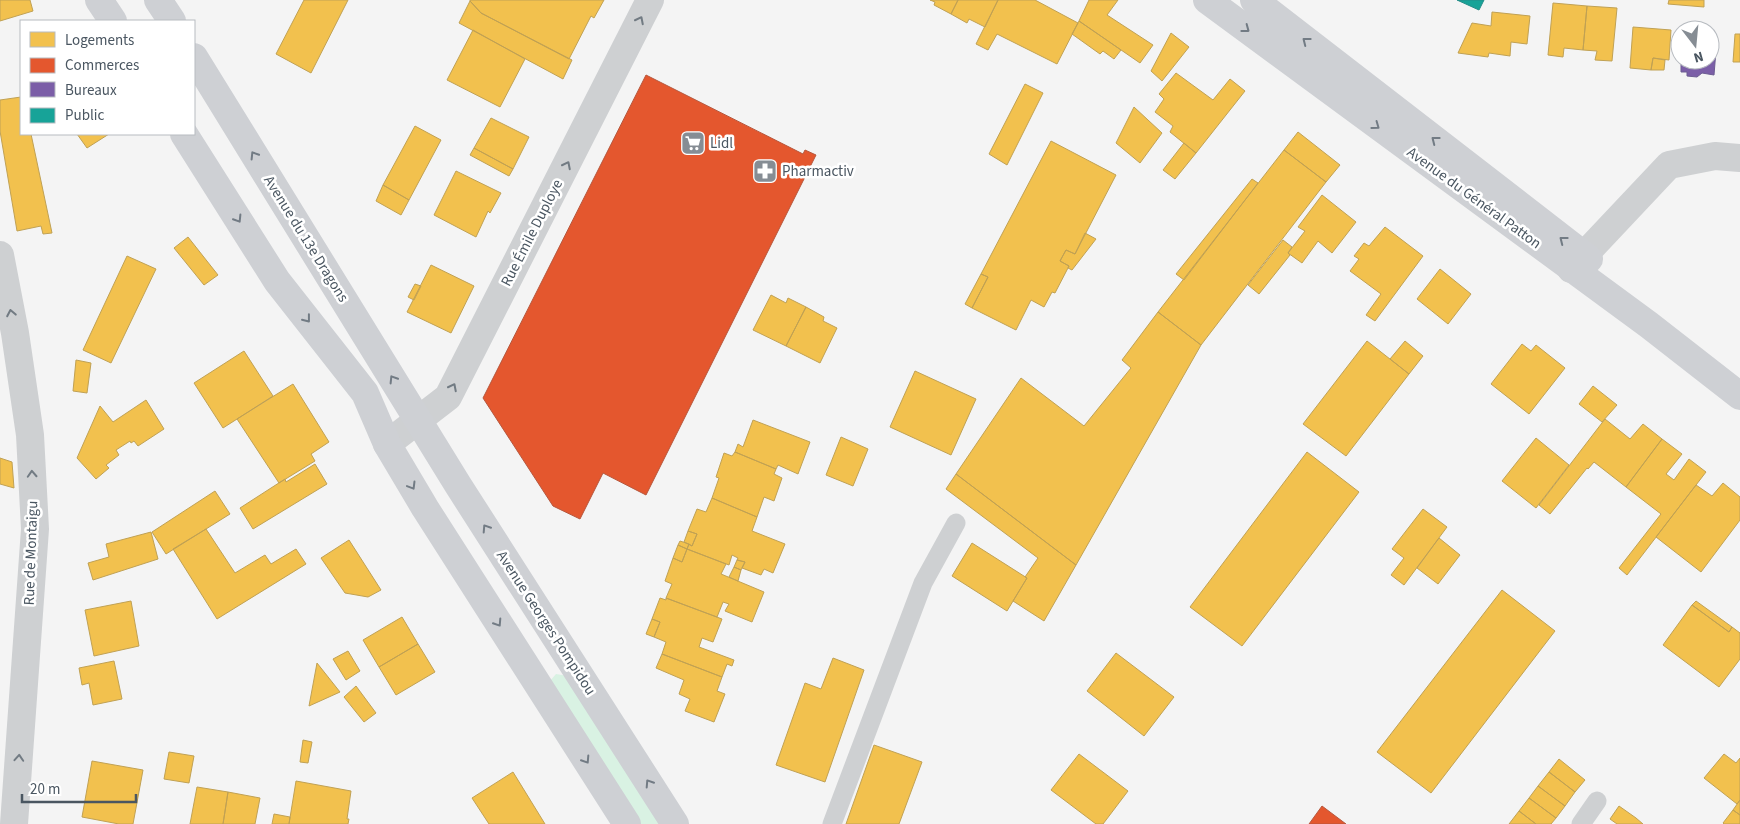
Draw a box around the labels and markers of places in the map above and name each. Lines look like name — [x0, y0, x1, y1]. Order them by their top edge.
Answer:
supermarket icon: Lidl — [680, 130, 706, 156]
place label: Lidl — [710, 133, 733, 154]
pharmacy icon: Pharmactiv — [752, 158, 778, 184]
place label: Pharmactiv — [782, 161, 854, 182]

